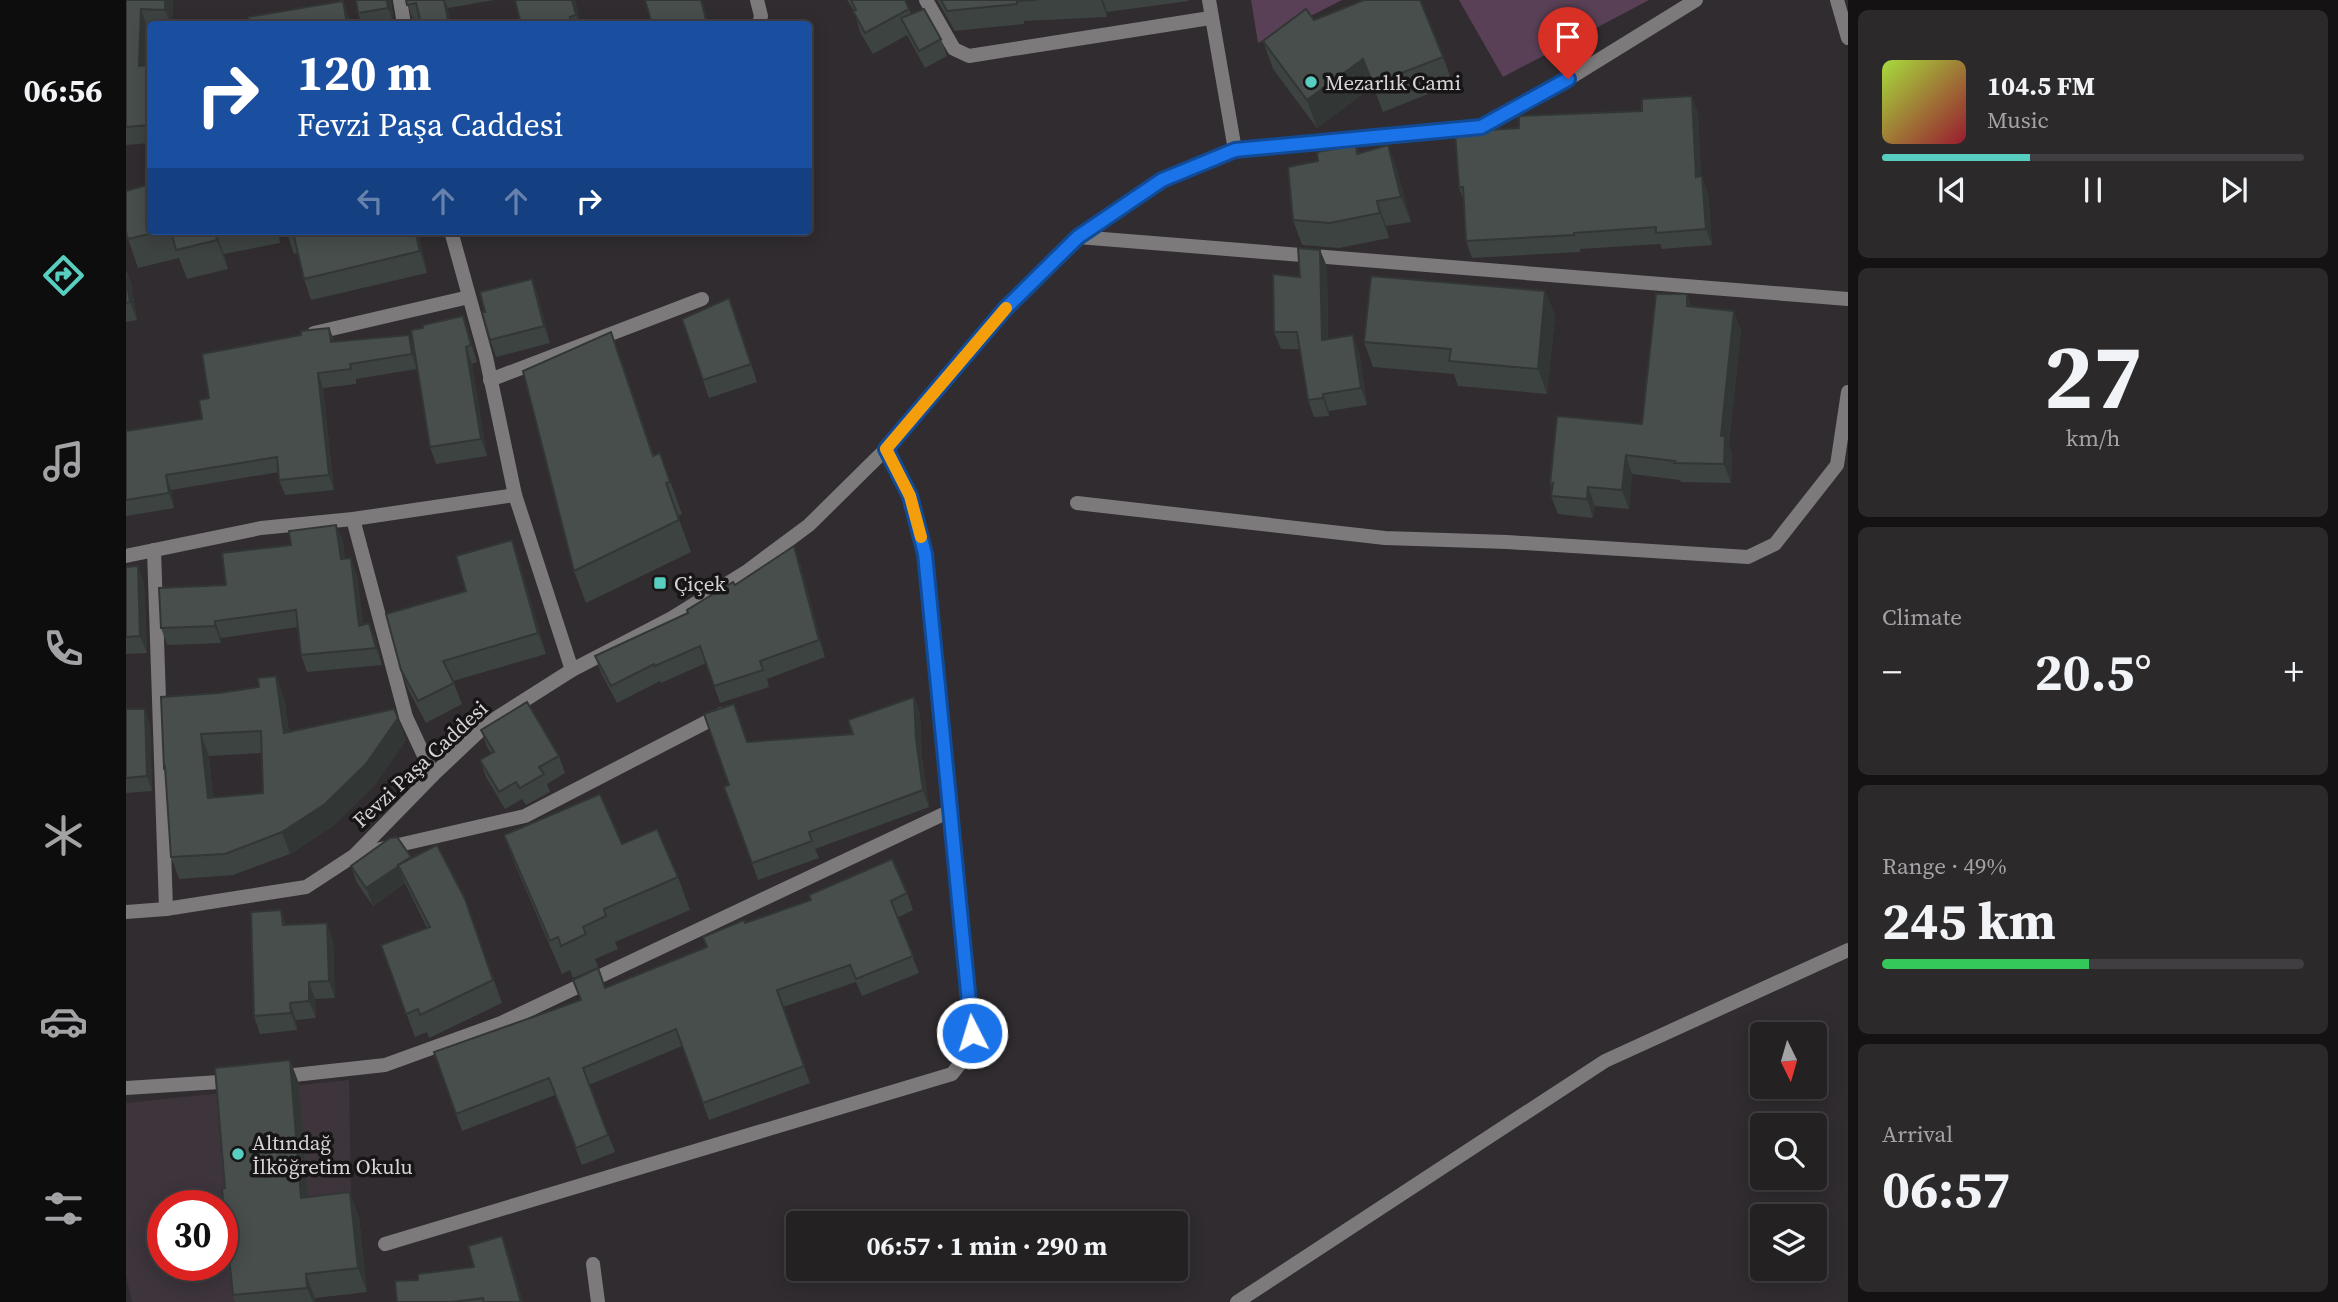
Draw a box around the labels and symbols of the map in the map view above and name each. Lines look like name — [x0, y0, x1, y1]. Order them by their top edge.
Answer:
pin — [1538, 7, 1598, 79]
place label: Mezarlık Cami — [1325, 68, 1461, 97]
marker: Mezarlık Cami — [1303, 74, 1319, 90]
place label: Çiçek — [674, 569, 726, 598]
marker: Çiçek — [652, 575, 668, 591]
street label: Fevzi Paşa Caddesi — [346, 694, 494, 834]
position arrow — [935, 996, 1009, 1070]
north arrow — [1750, 1022, 1827, 1099]
place label: Altındağ İlköğretim Okulu — [252, 1128, 413, 1181]
marker: Altındağ İlköğretim Okulu — [230, 1146, 246, 1162]
speed limit sign: 30 — [147, 1190, 238, 1281]

